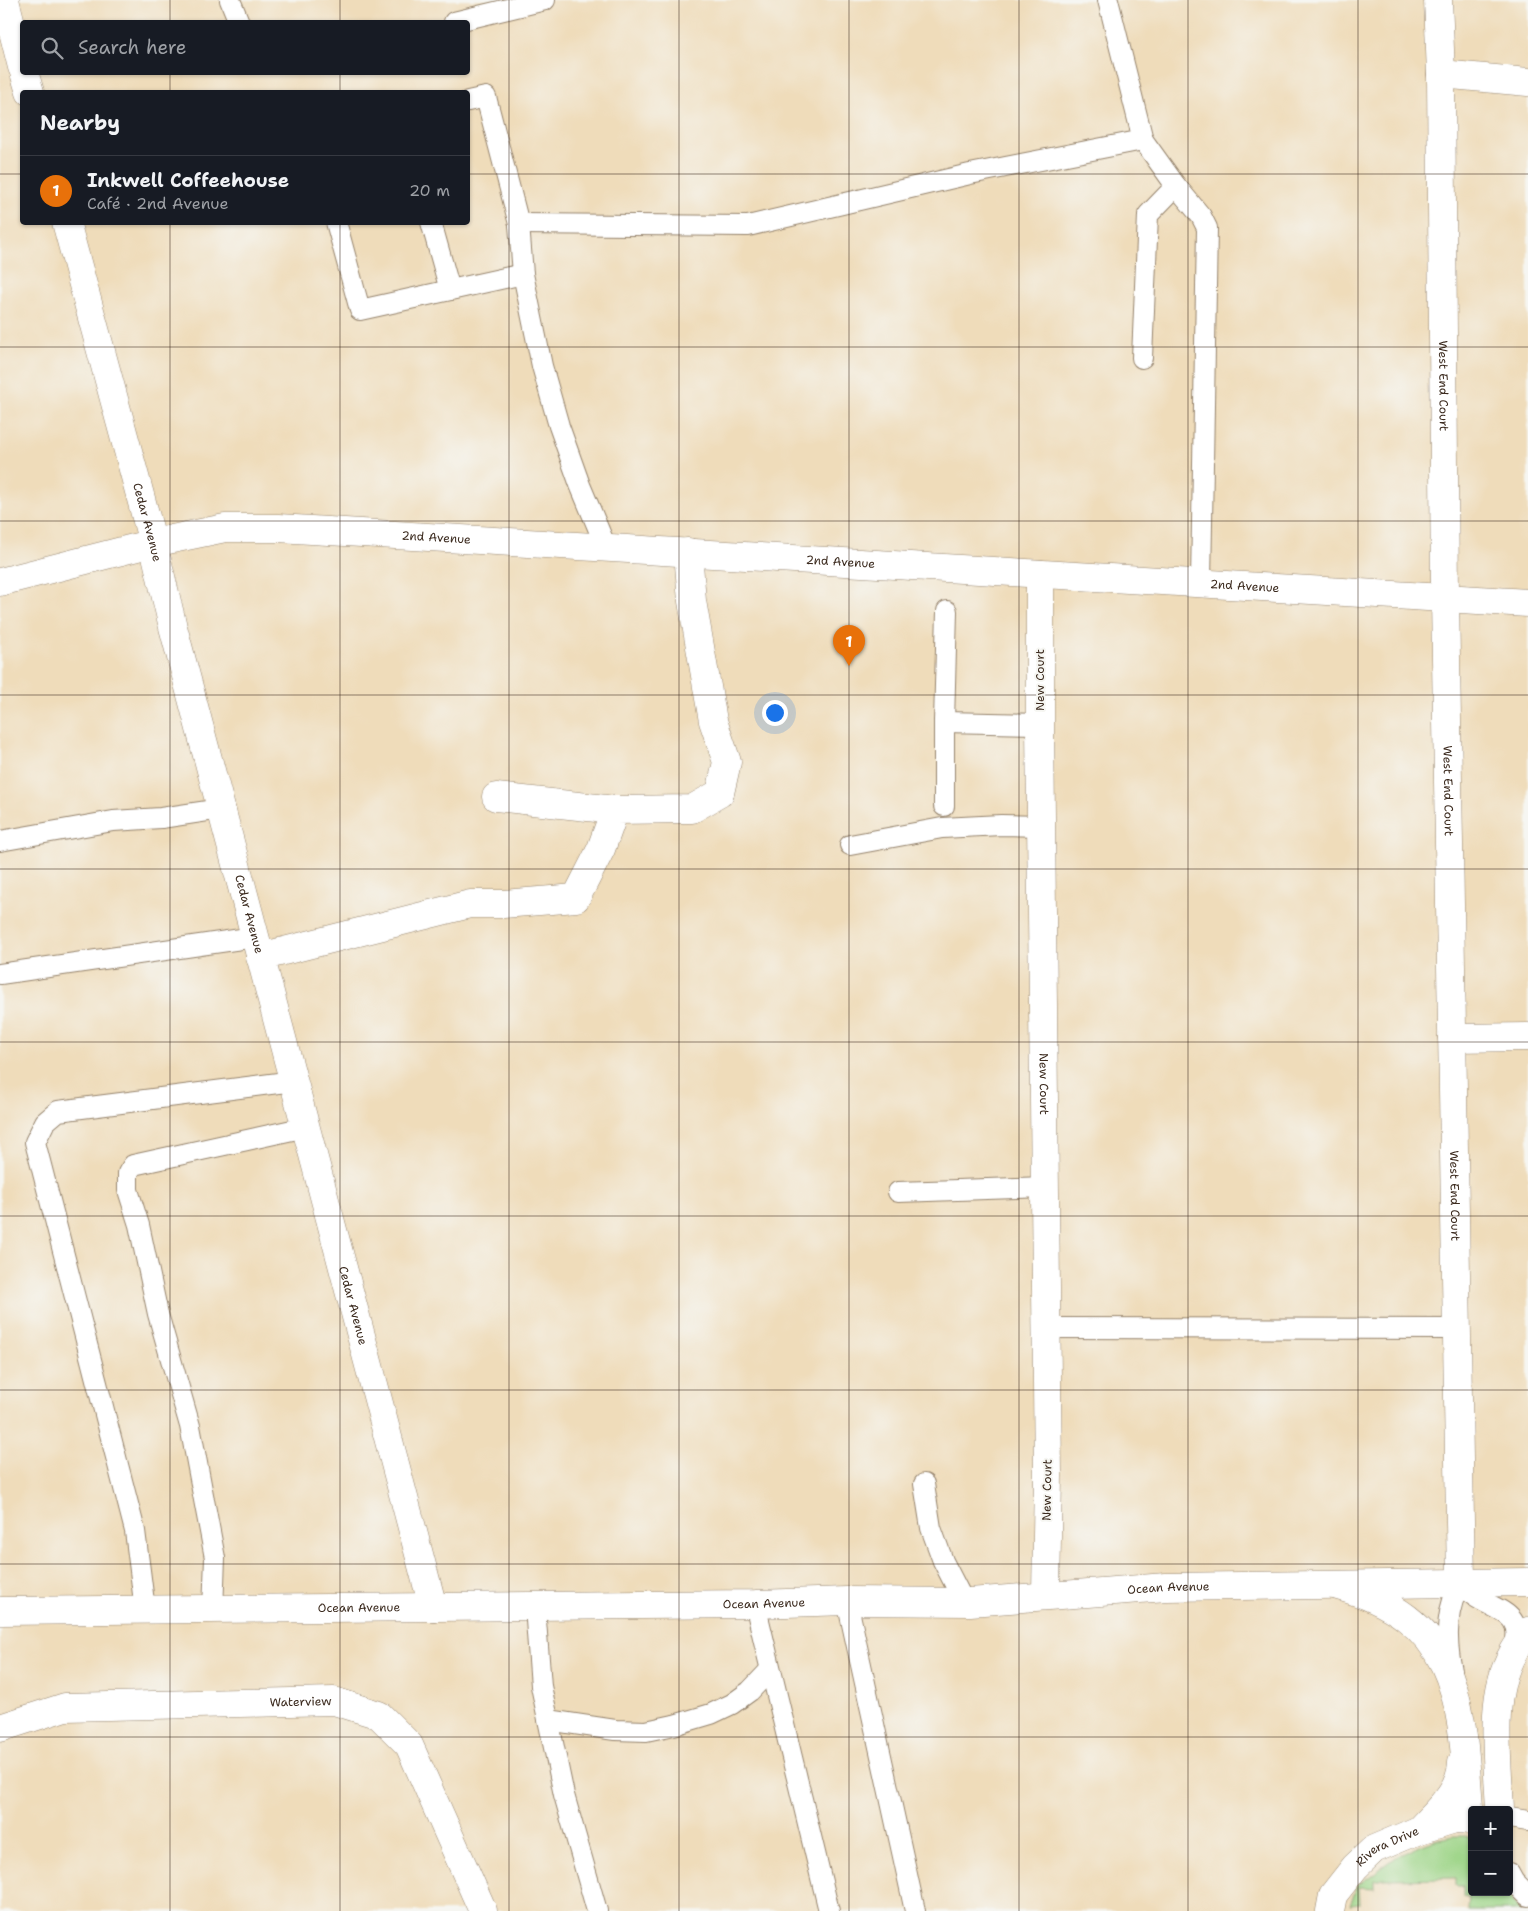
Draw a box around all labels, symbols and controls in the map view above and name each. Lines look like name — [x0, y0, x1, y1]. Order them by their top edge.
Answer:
search box — [20, 20, 470, 75]
icon: search — [38, 34, 66, 62]
text: Search here — [78, 35, 187, 60]
text: Nearby — [40, 109, 120, 137]
text: Inkwell Coffeehouse — [87, 168, 289, 193]
text: 1 — [52, 180, 60, 201]
text: 20 m — [409, 180, 450, 201]
text: Café · 2nd Avenue — [87, 193, 229, 214]
street label: West End Court — [1435, 340, 1452, 431]
street label: Cedar Avenue — [129, 481, 165, 563]
street label: 2nd Avenue — [401, 527, 471, 548]
street label: 2nd Avenue — [805, 552, 876, 572]
street label: 2nd Avenue — [1210, 576, 1280, 596]
pin: 1 — [833, 625, 865, 666]
street label: New Court — [1032, 649, 1048, 711]
your location — [762, 700, 788, 726]
street label: West End Court — [1439, 745, 1457, 836]
street label: Cedar Avenue — [231, 873, 267, 955]
street label: New Court — [1036, 1053, 1052, 1115]
street label: West End Court — [1446, 1150, 1463, 1241]
street label: Cedar Avenue — [335, 1264, 371, 1347]
street label: New Court — [1038, 1459, 1056, 1521]
street label: Ocean Avenue — [1127, 1578, 1210, 1598]
street label: Ocean Avenue — [723, 1594, 806, 1612]
street label: Ocean Avenue — [318, 1599, 400, 1616]
street label: Waterview — [269, 1693, 332, 1710]
map controls — [1468, 1806, 1513, 1896]
button: + — [1468, 1806, 1513, 1851]
street label: Rivera Drive — [1352, 1823, 1422, 1870]
button: − — [1468, 1851, 1513, 1896]

